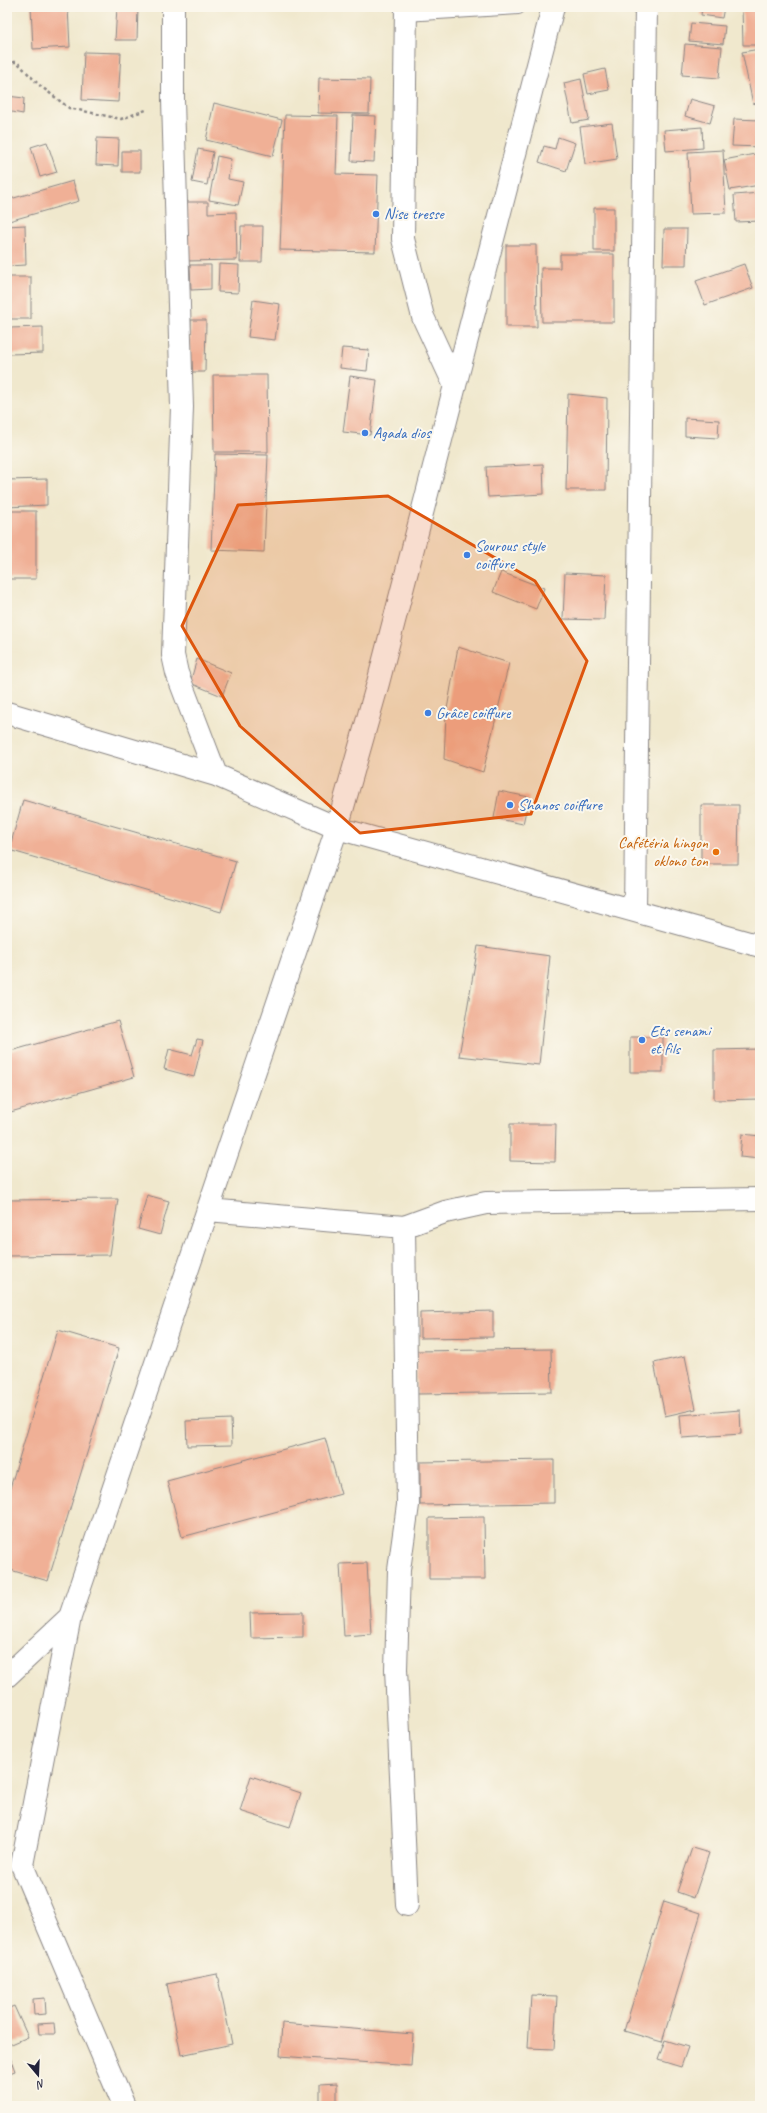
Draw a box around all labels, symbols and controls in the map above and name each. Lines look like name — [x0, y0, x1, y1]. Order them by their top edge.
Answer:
place label: Nise tresse — [384, 204, 446, 224]
marker: Nise tresse — [371, 209, 381, 219]
place label: Agada dios — [373, 423, 432, 443]
marker: Agada dios — [360, 428, 370, 438]
place label: Sourous style coiffure — [475, 536, 547, 574]
marker: Sourous style coiffure — [462, 550, 472, 560]
place label: Grâce coiffure — [436, 703, 512, 723]
marker: Grâce coiffure — [423, 708, 433, 718]
place label: Shanos coiffure — [518, 795, 604, 815]
marker: Shanos coiffure — [505, 800, 515, 810]
place label: Cafétéria hingon oklono ton — [618, 833, 709, 871]
marker: Cafétéria hingon oklono ton — [711, 847, 721, 857]
place label: Ets senami et fils — [650, 1021, 712, 1059]
marker: Ets senami et fils — [637, 1035, 647, 1045]
north arrow — [18, 2055, 58, 2095]
text: N — [34, 2077, 47, 2093]

